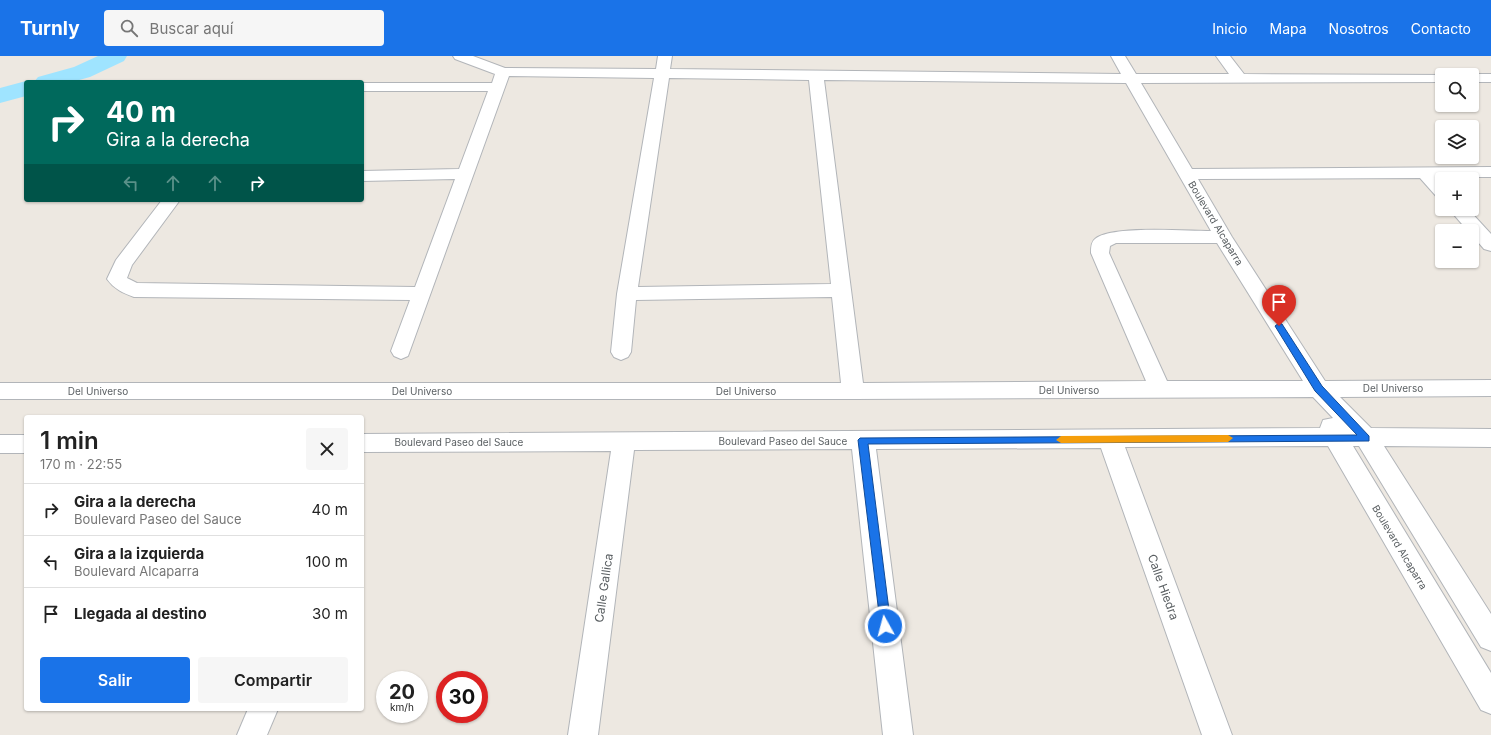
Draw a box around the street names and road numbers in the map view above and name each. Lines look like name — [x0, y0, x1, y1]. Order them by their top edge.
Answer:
street label: Boulevard Alcaparra — [1186, 179, 1246, 267]
street label: Del Universo — [1363, 382, 1423, 394]
street label: Del Universo — [1039, 384, 1099, 396]
street label: Del Universo — [68, 385, 128, 397]
street label: Del Universo — [392, 385, 452, 397]
street label: Del Universo — [716, 385, 776, 397]
street label: Boulevard Paseo del Sauce — [719, 435, 848, 447]
street label: Boulevard Paseo del Sauce — [395, 436, 524, 448]
street label: Boulevard Alcaparra — [1370, 503, 1430, 591]
street label: Calle Gallica — [591, 552, 616, 624]
street label: Calle Hiedra — [1145, 552, 1182, 622]

